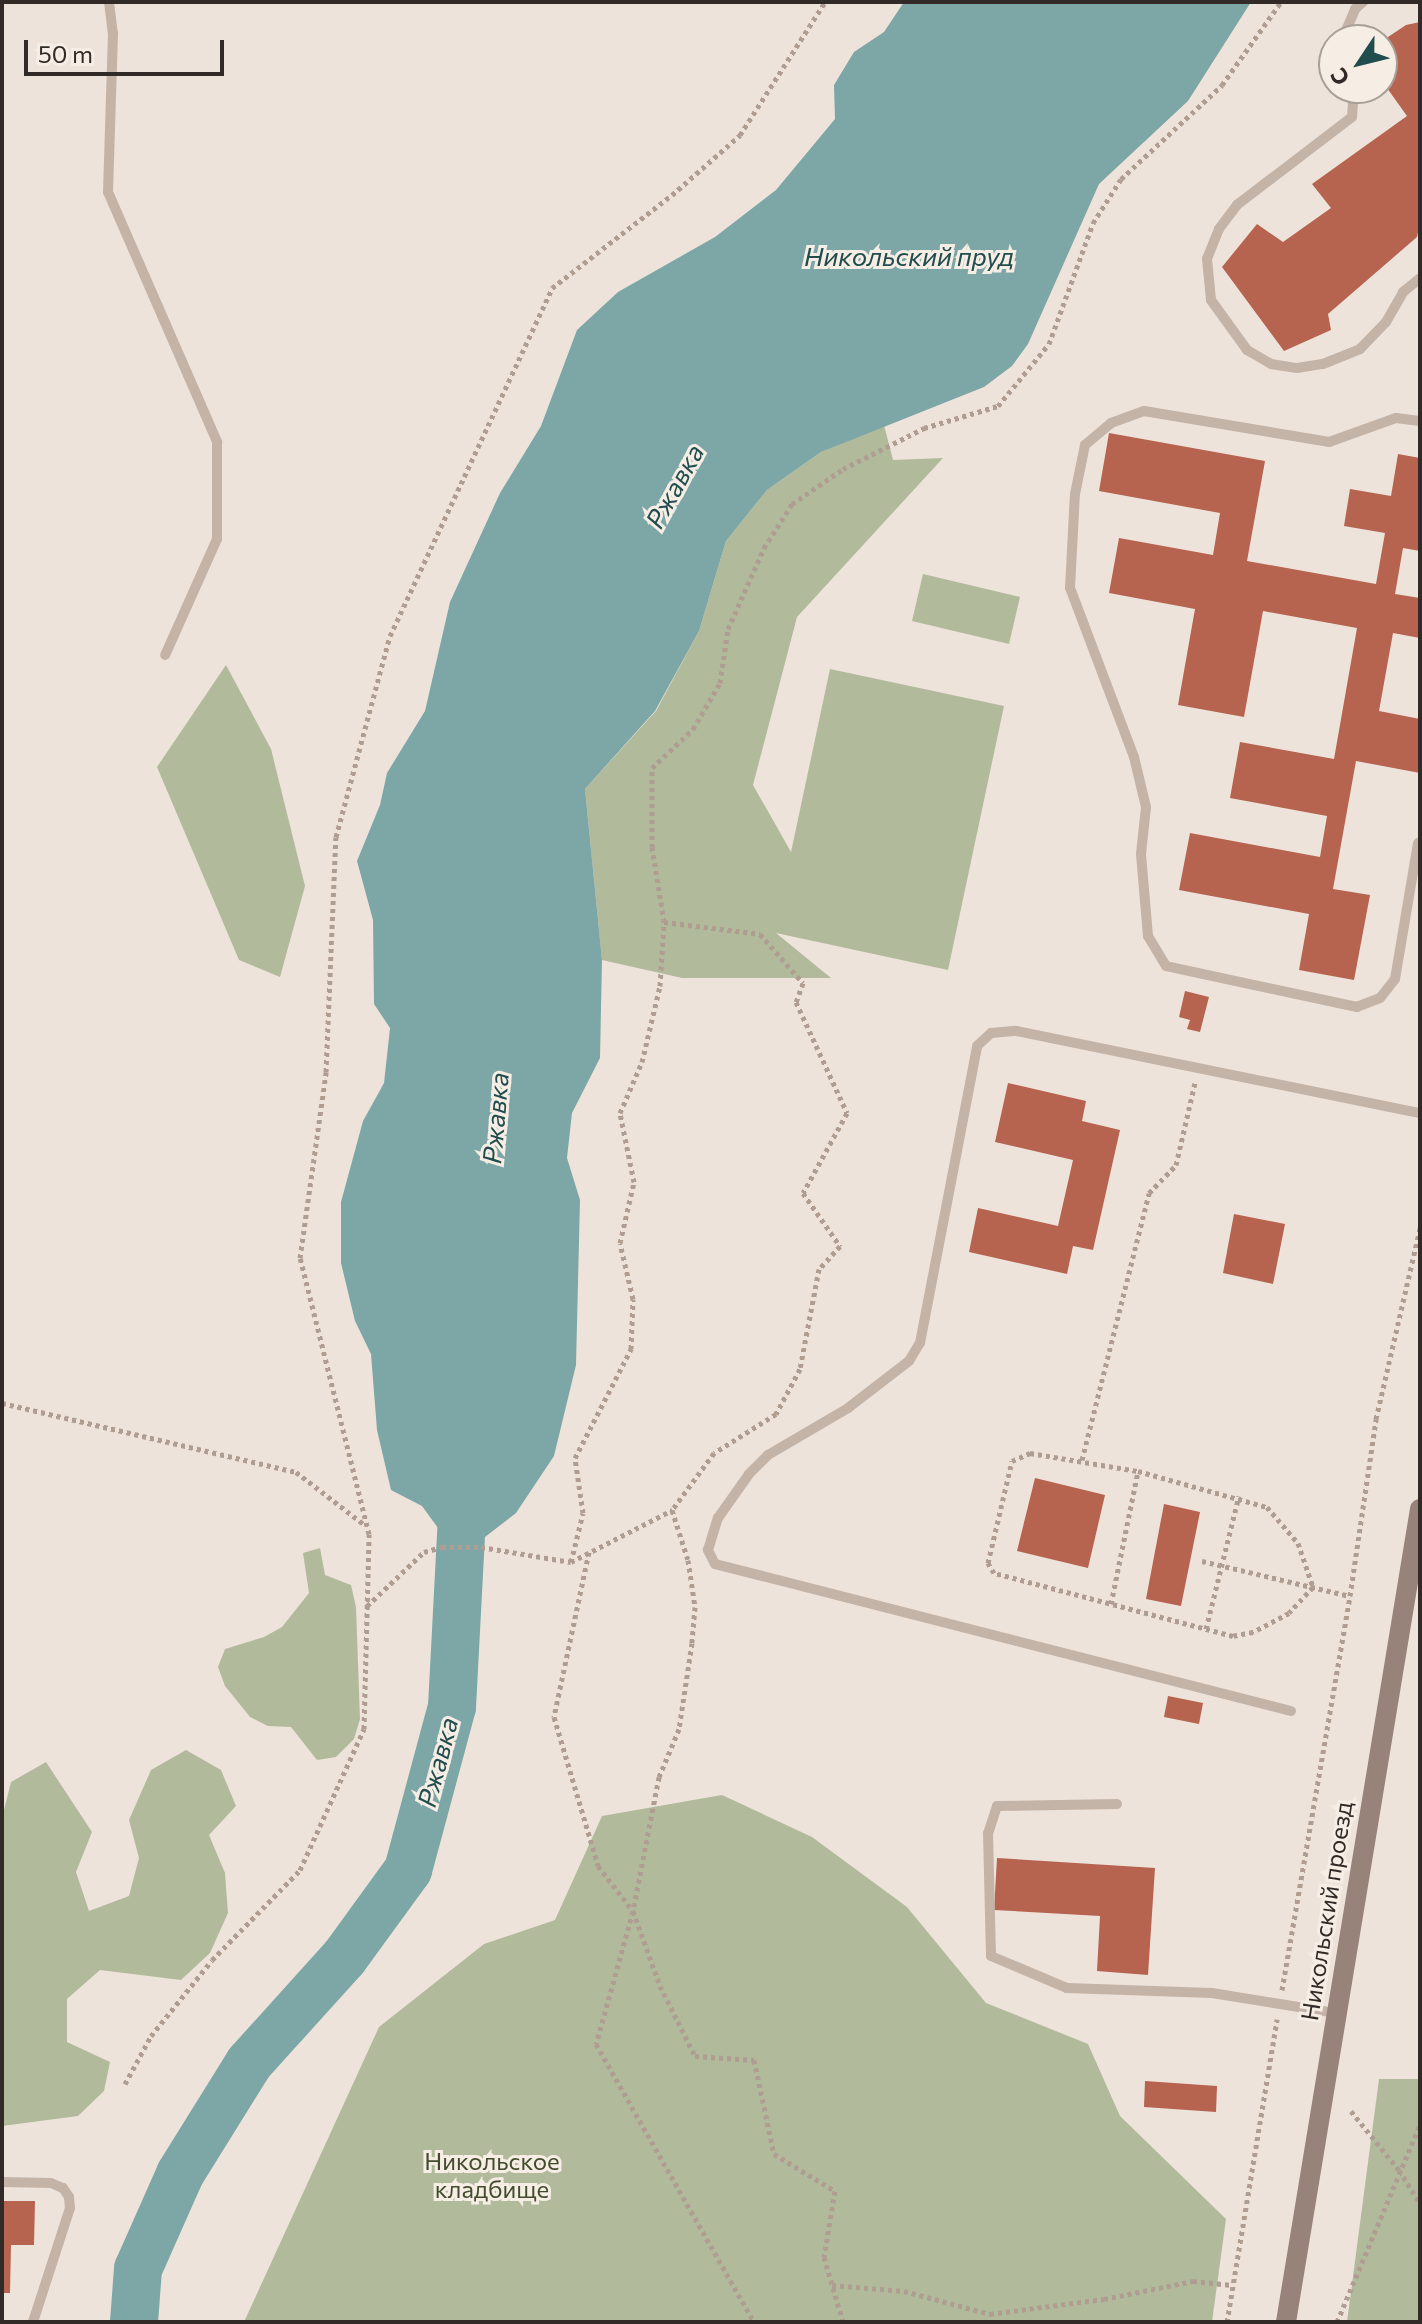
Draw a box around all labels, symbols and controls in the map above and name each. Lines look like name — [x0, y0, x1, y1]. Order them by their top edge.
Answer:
scale bar — [28, 24, 228, 74]
north arrow — [1318, 24, 1398, 104]
text: 50 m — [38, 39, 93, 68]
text: С — [1324, 63, 1355, 91]
water label: Никольский пруд — [804, 240, 1014, 272]
water label: Ржавка — [638, 438, 710, 534]
water label: Ржавка — [475, 1071, 515, 1165]
water label: Ржавка — [410, 1714, 464, 1810]
street label: Никольский проезд — [1294, 1799, 1358, 2023]
park label: Никольское кладбище — [424, 2147, 560, 2203]

